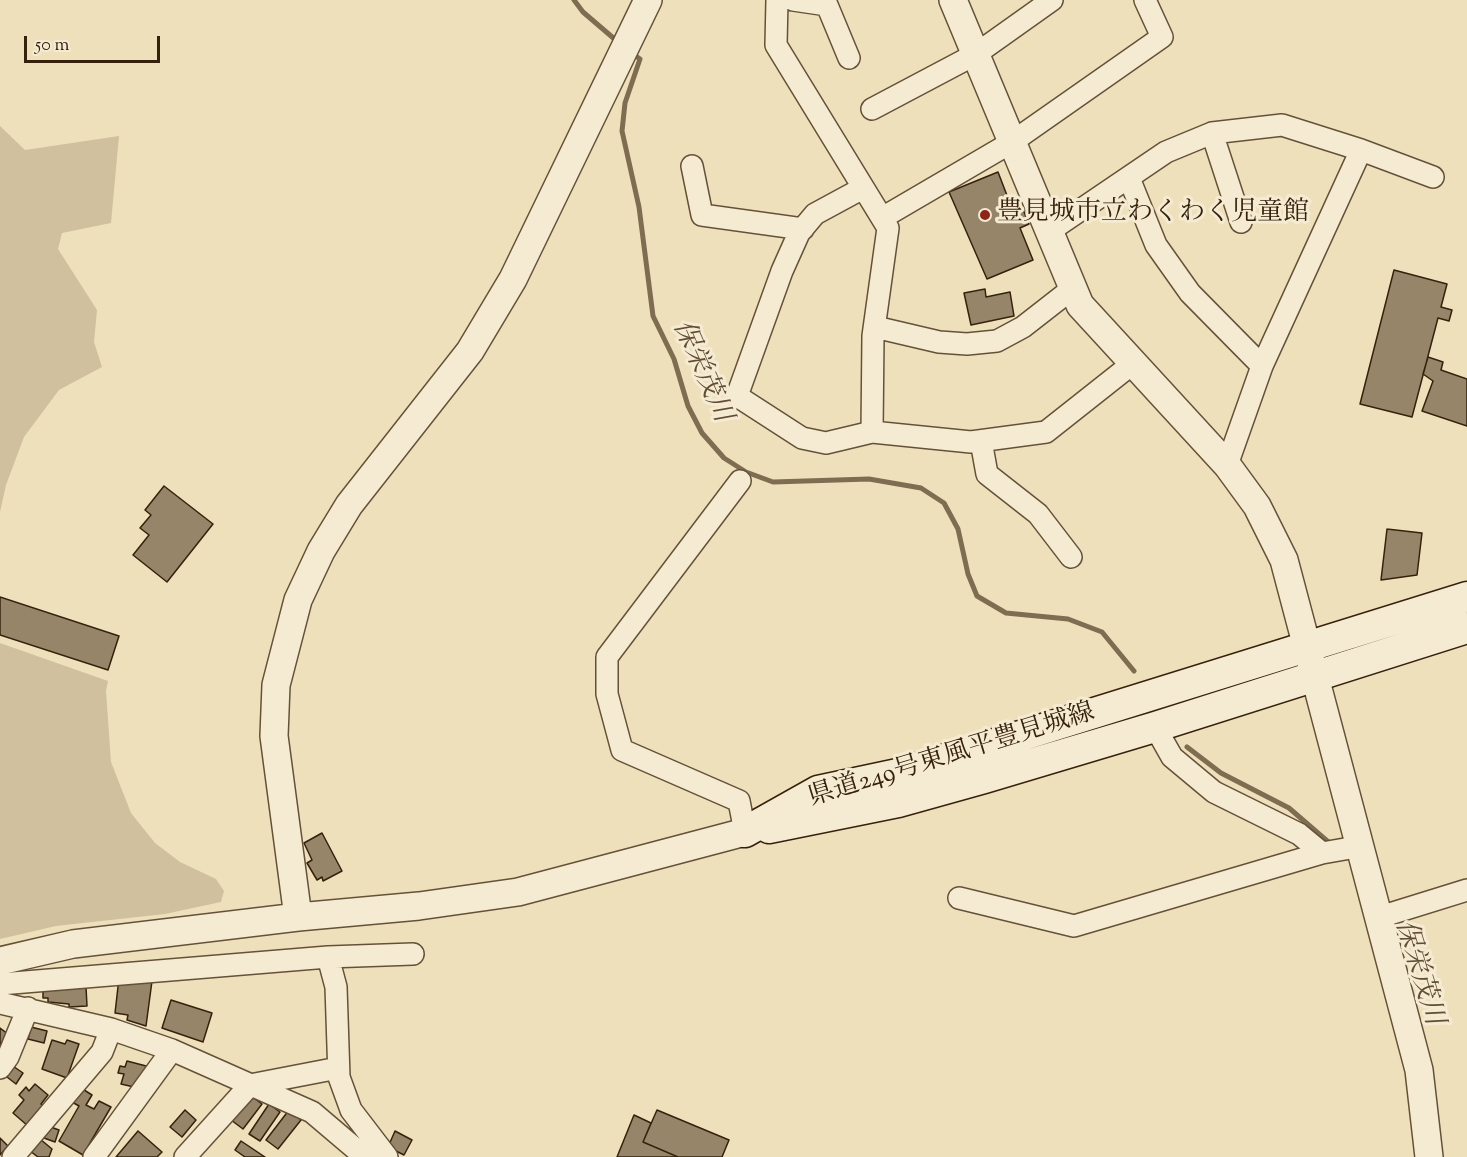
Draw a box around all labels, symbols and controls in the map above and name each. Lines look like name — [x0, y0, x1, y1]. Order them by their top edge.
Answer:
scale bar — [27, 24, 164, 62]
text: 50 m — [35, 33, 69, 59]
place label: 豊見城市立わくわく児童館 — [997, 199, 1309, 231]
marker: 豊見城市立わくわく児童館 — [978, 208, 992, 222]
water label: 保栄茂川 — [663, 316, 737, 428]
street label: 県道249号東風平豊見城線 — [805, 699, 1099, 815]
water label: 保栄茂川 — [1386, 917, 1448, 1029]

